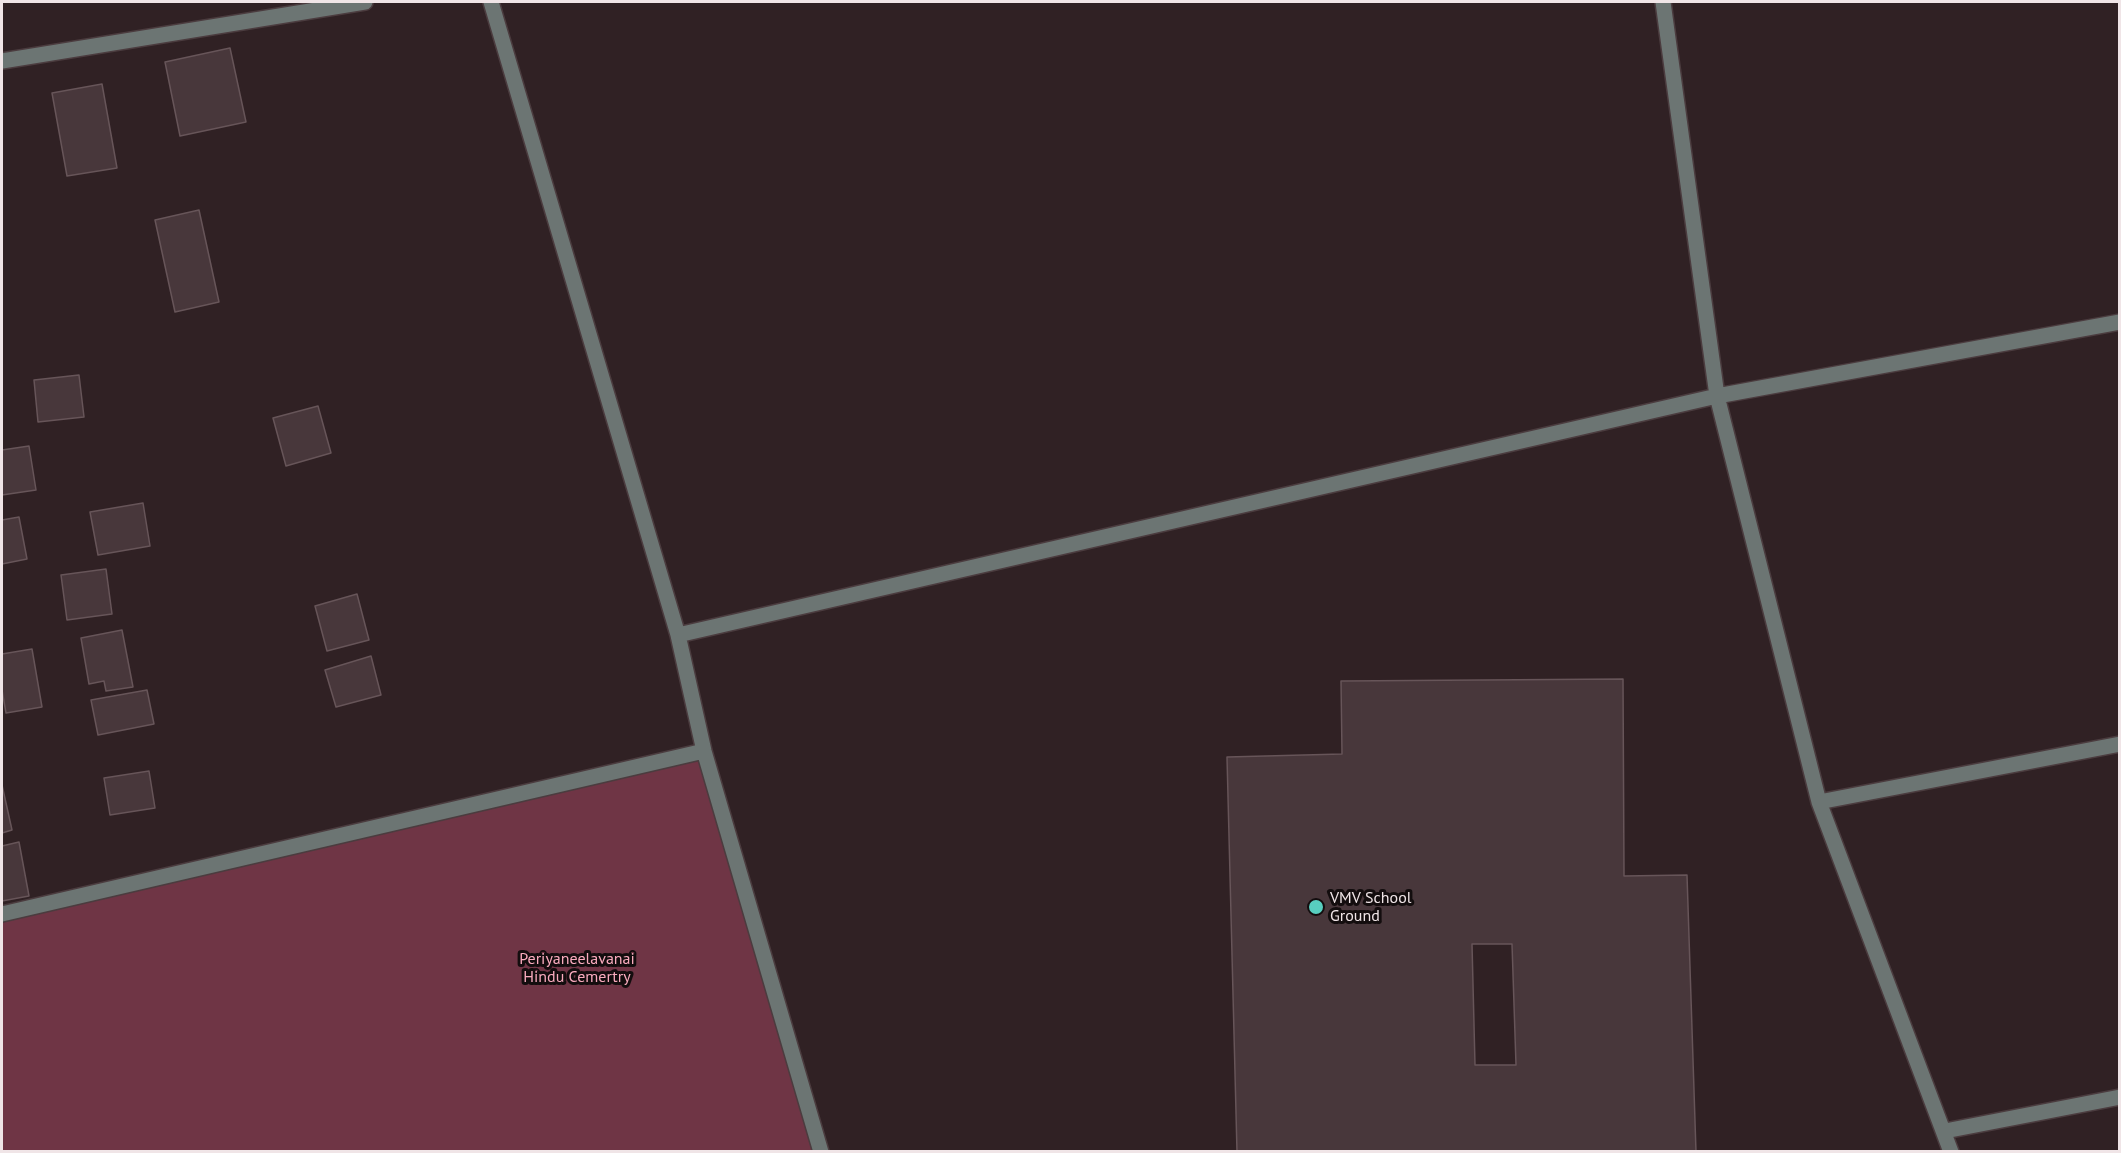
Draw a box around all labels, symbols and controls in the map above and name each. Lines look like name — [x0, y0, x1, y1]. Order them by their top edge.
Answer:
place label: VMV School Ground — [1330, 888, 1411, 926]
marker: VMV School Ground — [1307, 898, 1325, 916]
park label: Periyaneelavanai Hindu Cemertry — [519, 949, 635, 987]

